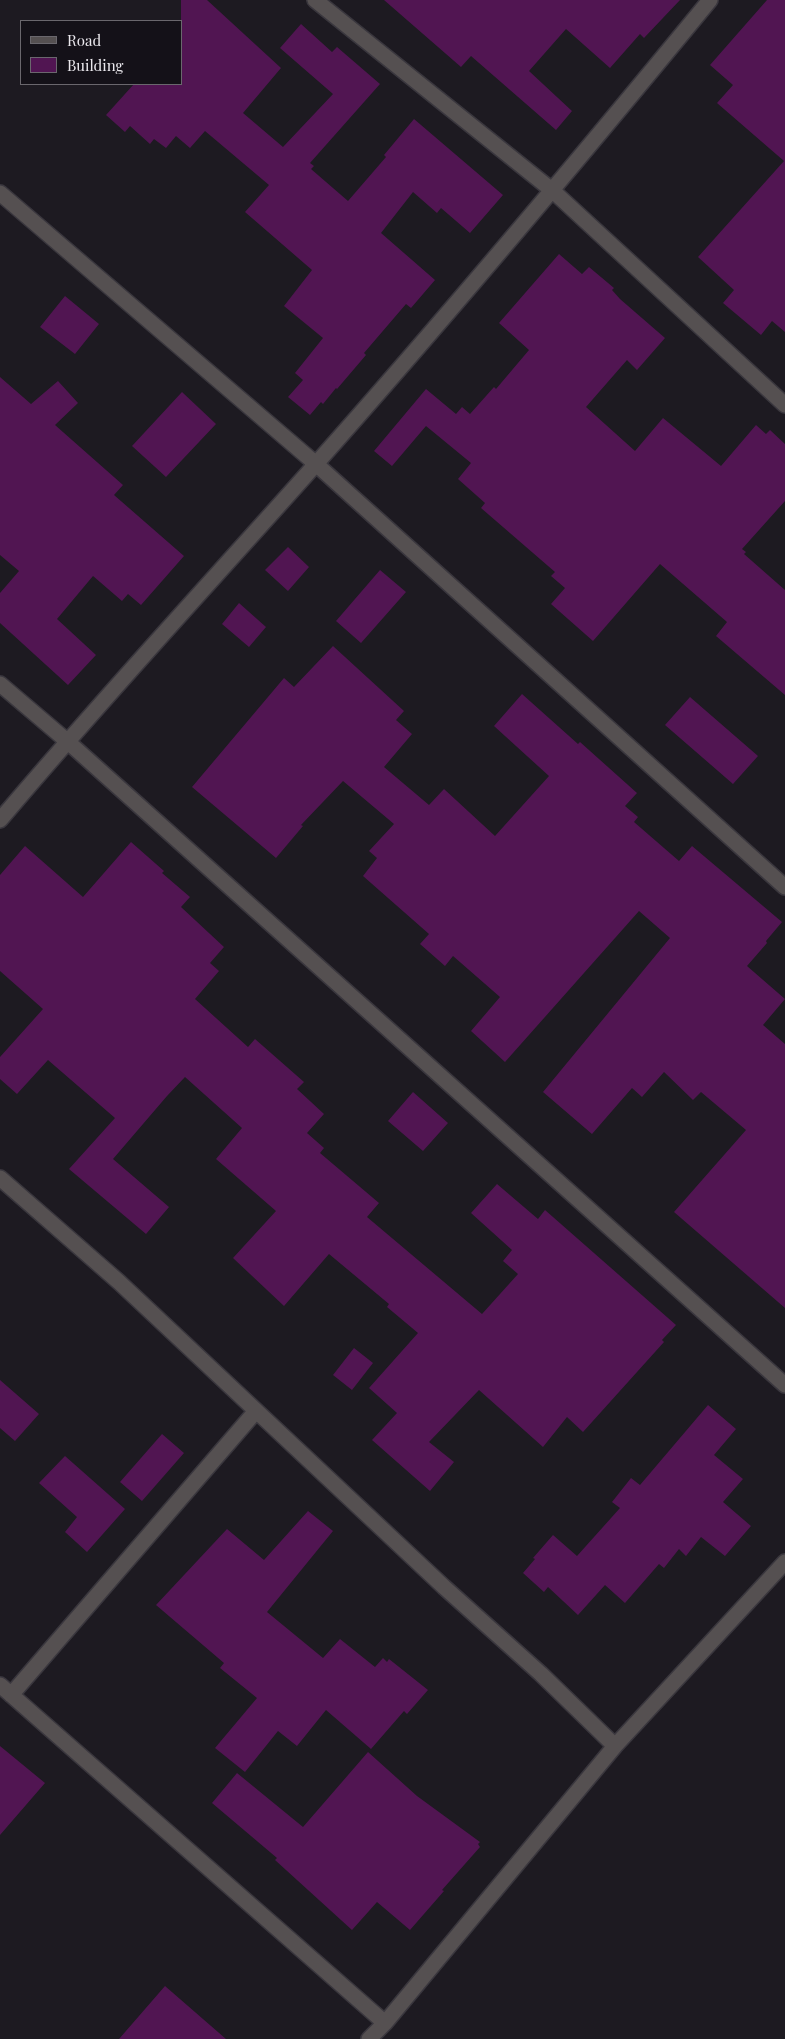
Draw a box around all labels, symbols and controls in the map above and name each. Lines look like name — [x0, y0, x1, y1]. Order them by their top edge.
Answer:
legend — [20, 20, 182, 85]
text: Road — [67, 30, 101, 50]
text: Building — [67, 55, 123, 75]

